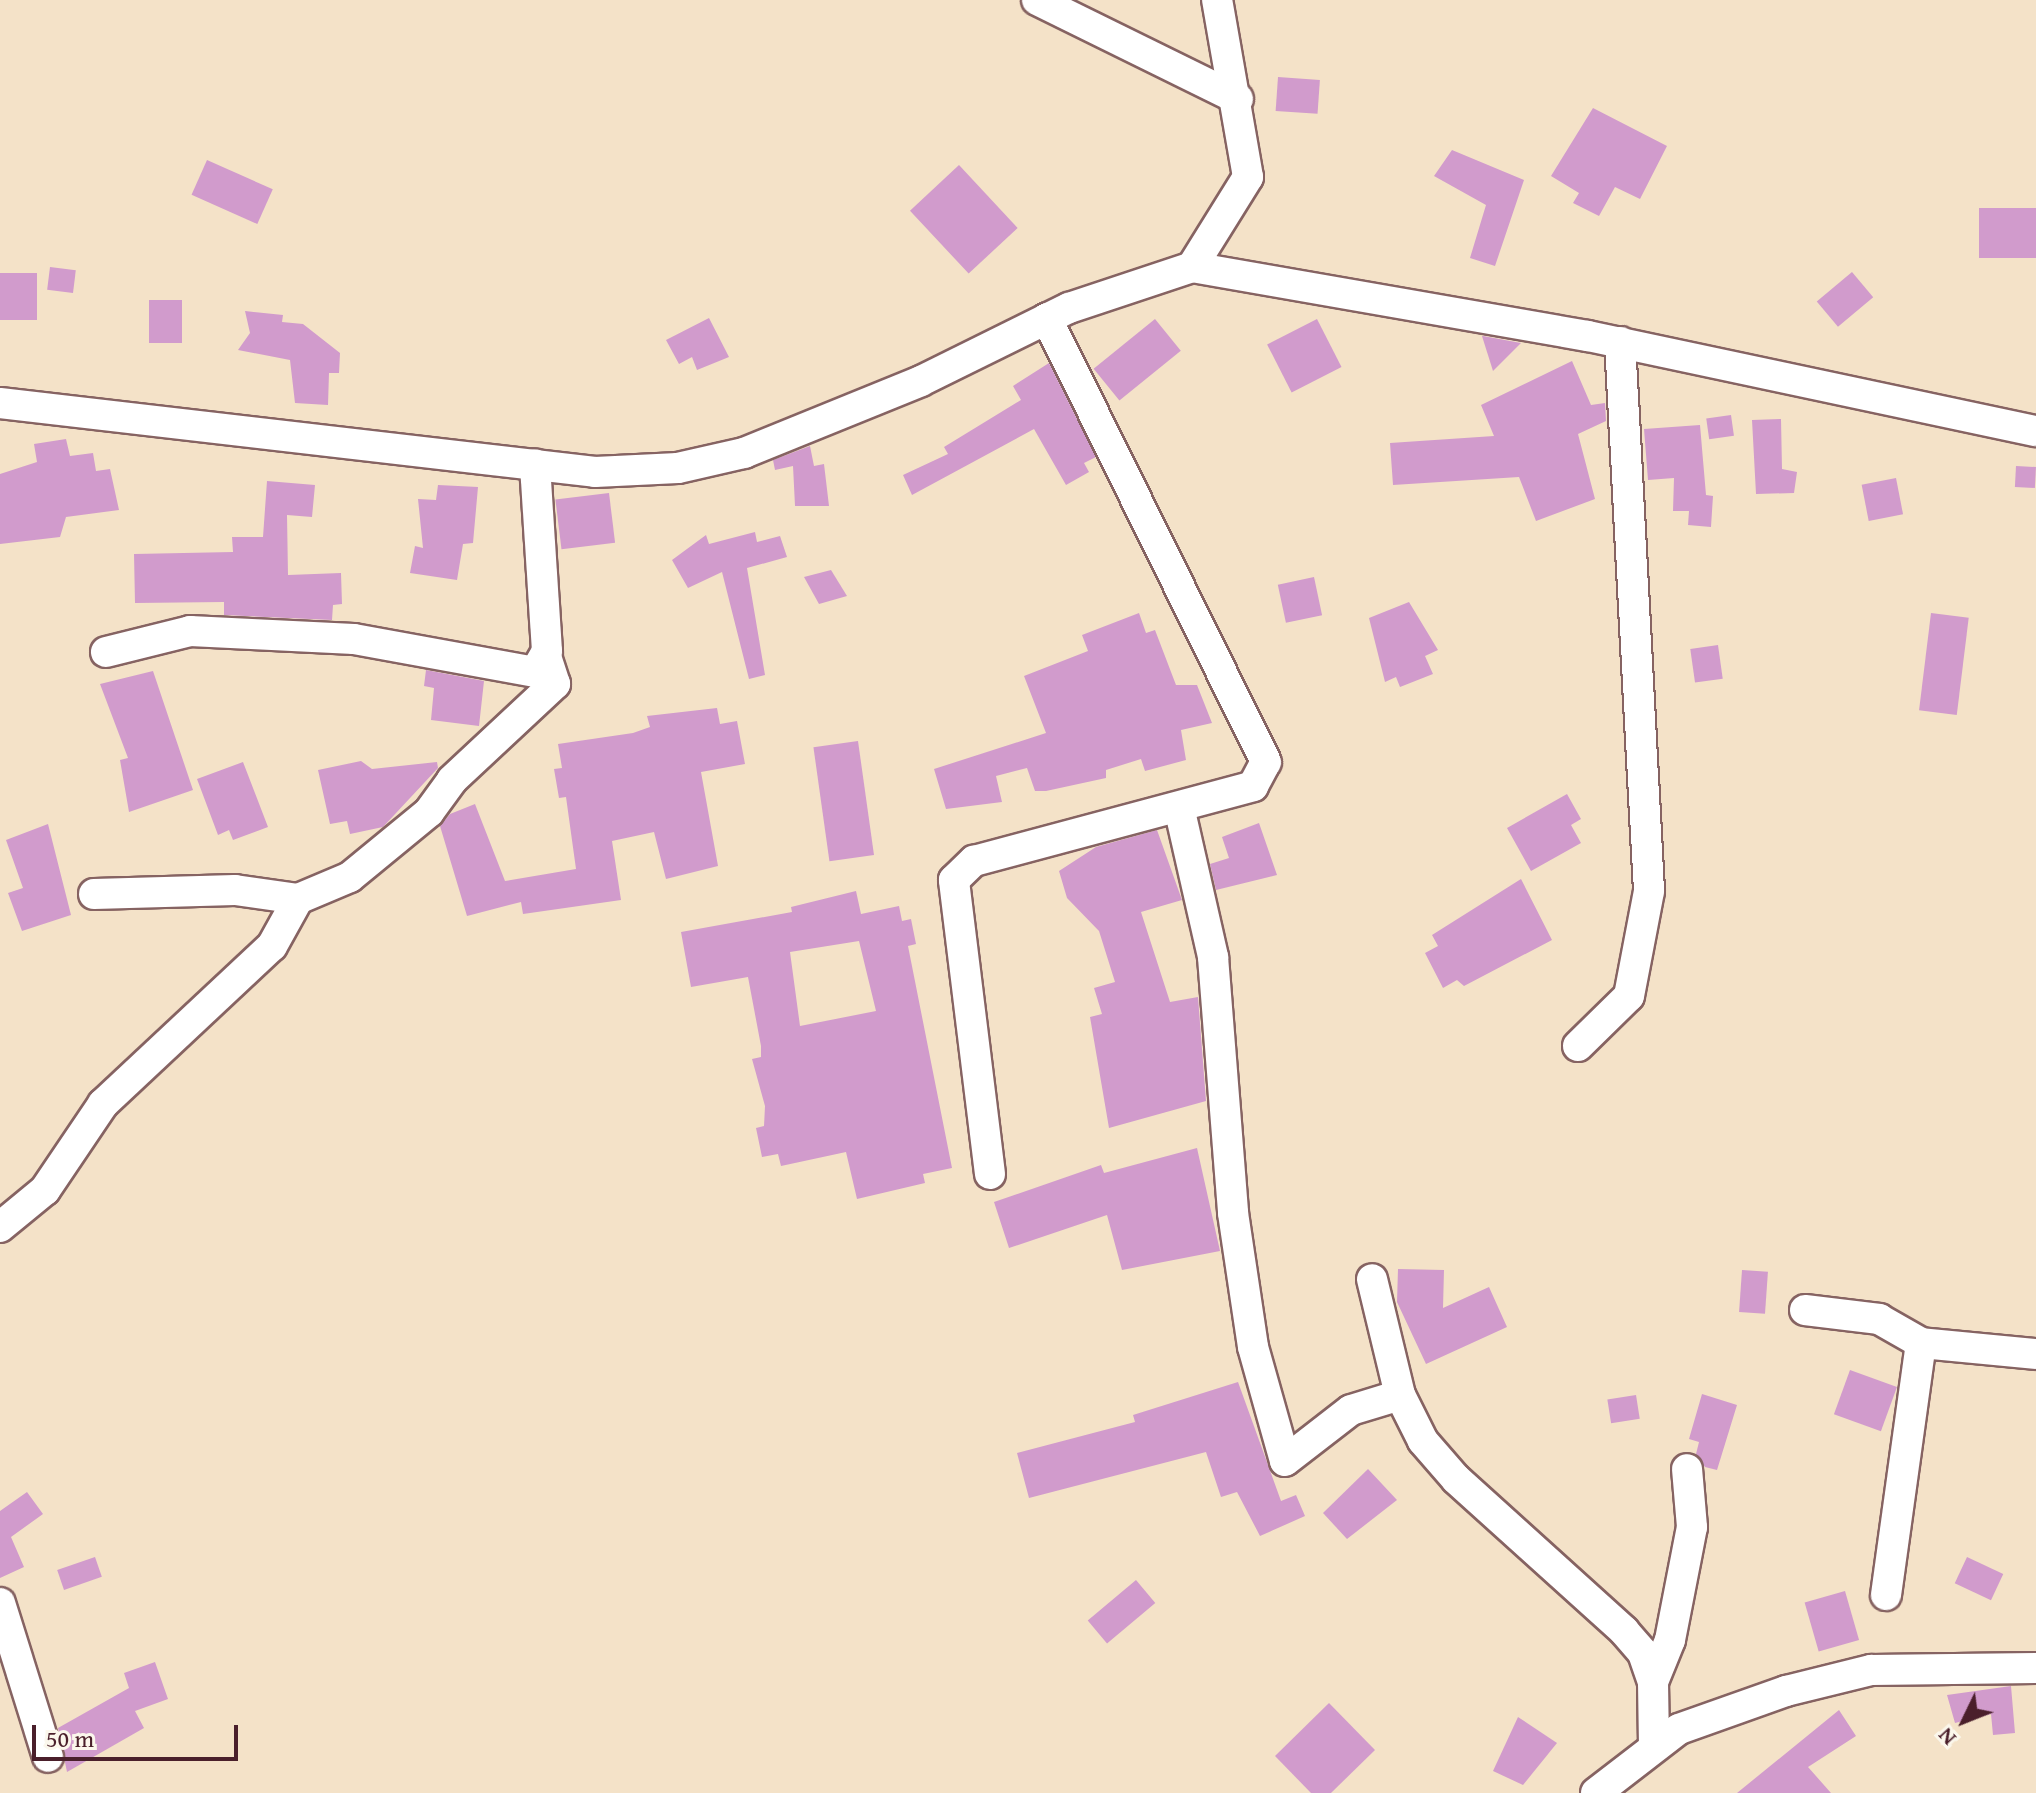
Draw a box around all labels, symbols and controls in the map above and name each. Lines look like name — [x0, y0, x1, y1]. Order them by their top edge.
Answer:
north arrow — [1924, 1681, 2004, 1761]
scale bar — [36, 1709, 242, 1759]
text: 50 m — [46, 1721, 94, 1756]
text: N — [1930, 1721, 1963, 1754]

